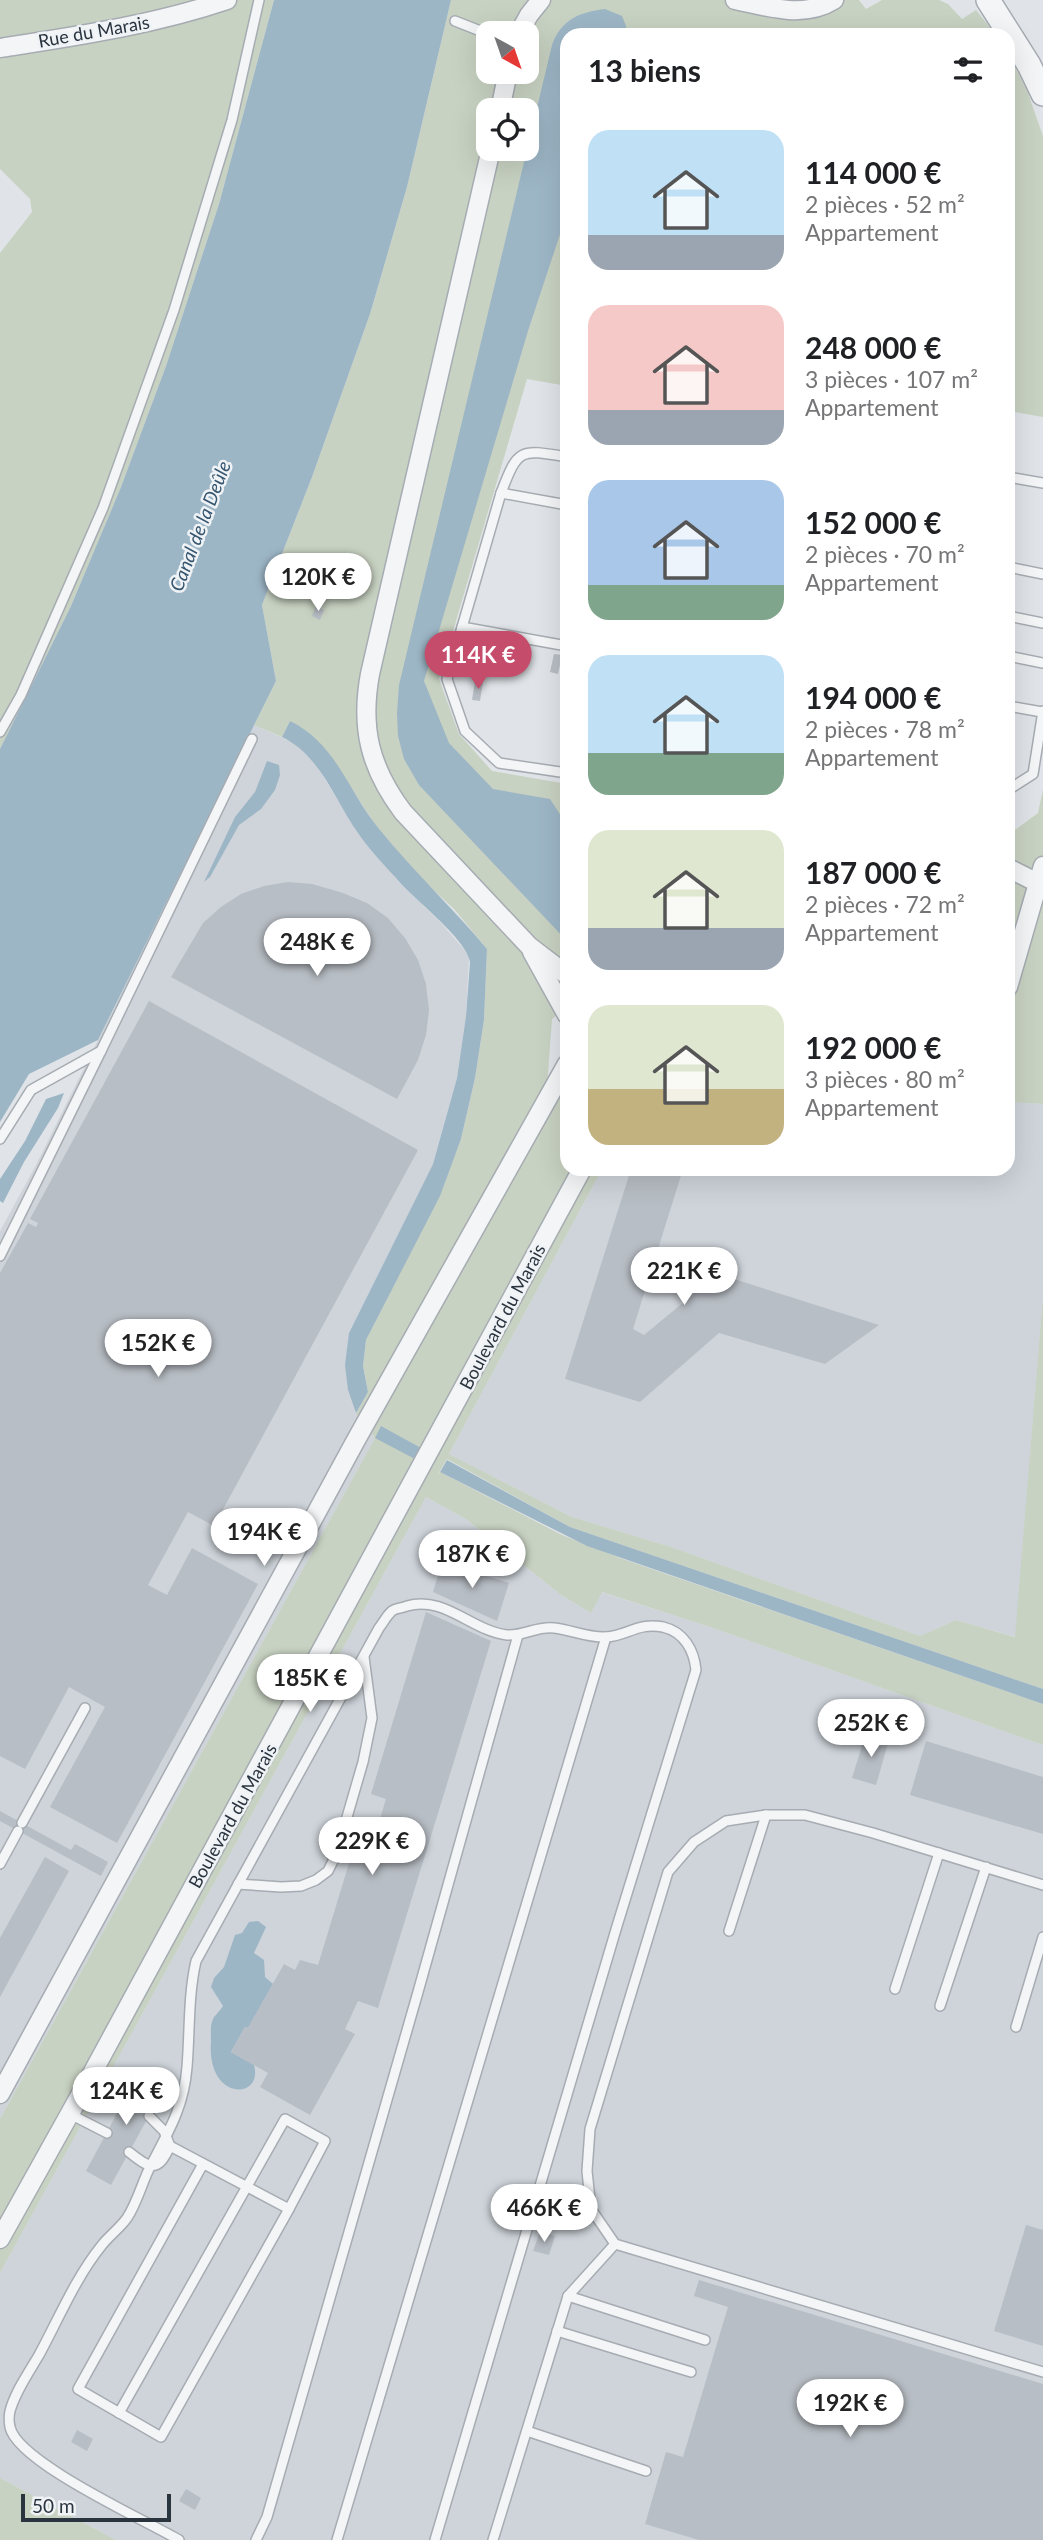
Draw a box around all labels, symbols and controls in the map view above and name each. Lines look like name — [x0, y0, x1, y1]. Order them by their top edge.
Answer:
street label: Rue du Marais — [36, 10, 151, 52]
north arrow — [476, 21, 539, 84]
map controls — [476, 21, 539, 161]
icon: filters — [949, 51, 987, 89]
text: 13 biens — [588, 52, 701, 88]
button: locate — [476, 98, 539, 161]
text: 114 000 € — [805, 154, 941, 190]
icon: home — [644, 158, 728, 242]
text: 2 pièces · 52 m² — [805, 190, 965, 218]
text: Appartement — [805, 218, 938, 246]
text: 248 000 € — [805, 329, 941, 365]
icon: home — [644, 333, 728, 417]
text: 3 pièces · 107 m² — [805, 365, 978, 393]
text: Appartement — [805, 393, 938, 421]
water label: Canal de la Deûle — [164, 457, 235, 594]
text: 152 000 € — [805, 504, 941, 540]
icon: home — [644, 508, 728, 592]
text: 2 pièces · 70 m² — [805, 540, 965, 568]
pin: 120K € — [261, 554, 375, 613]
text: 120K € — [281, 562, 355, 590]
text: Appartement — [805, 568, 938, 596]
pin: 114K € — [421, 632, 535, 691]
text: 114K € — [441, 640, 515, 668]
text: 194 000 € — [805, 679, 941, 715]
icon: home — [644, 683, 728, 767]
text: 2 pièces · 78 m² — [805, 715, 965, 743]
text: Appartement — [805, 743, 938, 771]
text: 187 000 € — [805, 854, 941, 890]
icon: home — [644, 858, 728, 942]
text: 2 pièces · 72 m² — [805, 890, 965, 918]
pin: 248K € — [260, 918, 374, 978]
text: Appartement — [805, 918, 938, 946]
text: 248K € — [280, 927, 354, 955]
text: 192 000 € — [805, 1029, 941, 1065]
icon: home — [644, 1033, 728, 1117]
text: 3 pièces · 80 m² — [805, 1065, 965, 1093]
text: Appartement — [805, 1093, 938, 1121]
street label: Boulevard du Marais — [454, 1240, 550, 1393]
pin: 221K € — [627, 1248, 741, 1307]
text: 221K € — [647, 1256, 721, 1284]
pin: 152K € — [101, 1320, 215, 1379]
text: 152K € — [121, 1328, 195, 1356]
pin: 194K € — [207, 1508, 321, 1568]
text: 194K € — [227, 1517, 301, 1545]
pin: 187K € — [415, 1530, 529, 1590]
text: 187K € — [435, 1539, 509, 1567]
pin: 185K € — [253, 1654, 367, 1714]
text: 185K € — [273, 1663, 347, 1691]
pin: 252K € — [814, 1700, 928, 1759]
text: 252K € — [834, 1708, 908, 1736]
street label: Boulevard du Marais — [183, 1739, 281, 1892]
pin: 229K € — [315, 1818, 429, 1877]
text: 229K € — [335, 1826, 409, 1854]
pin: 124K € — [69, 2068, 183, 2127]
text: 124K € — [89, 2076, 163, 2104]
pin: 466K € — [487, 2184, 601, 2244]
text: 466K € — [507, 2193, 581, 2221]
pin: 192K € — [793, 2380, 907, 2439]
text: 192K € — [813, 2388, 887, 2416]
scale bar — [21, 2491, 172, 2523]
text: 50 m — [32, 2494, 75, 2517]

